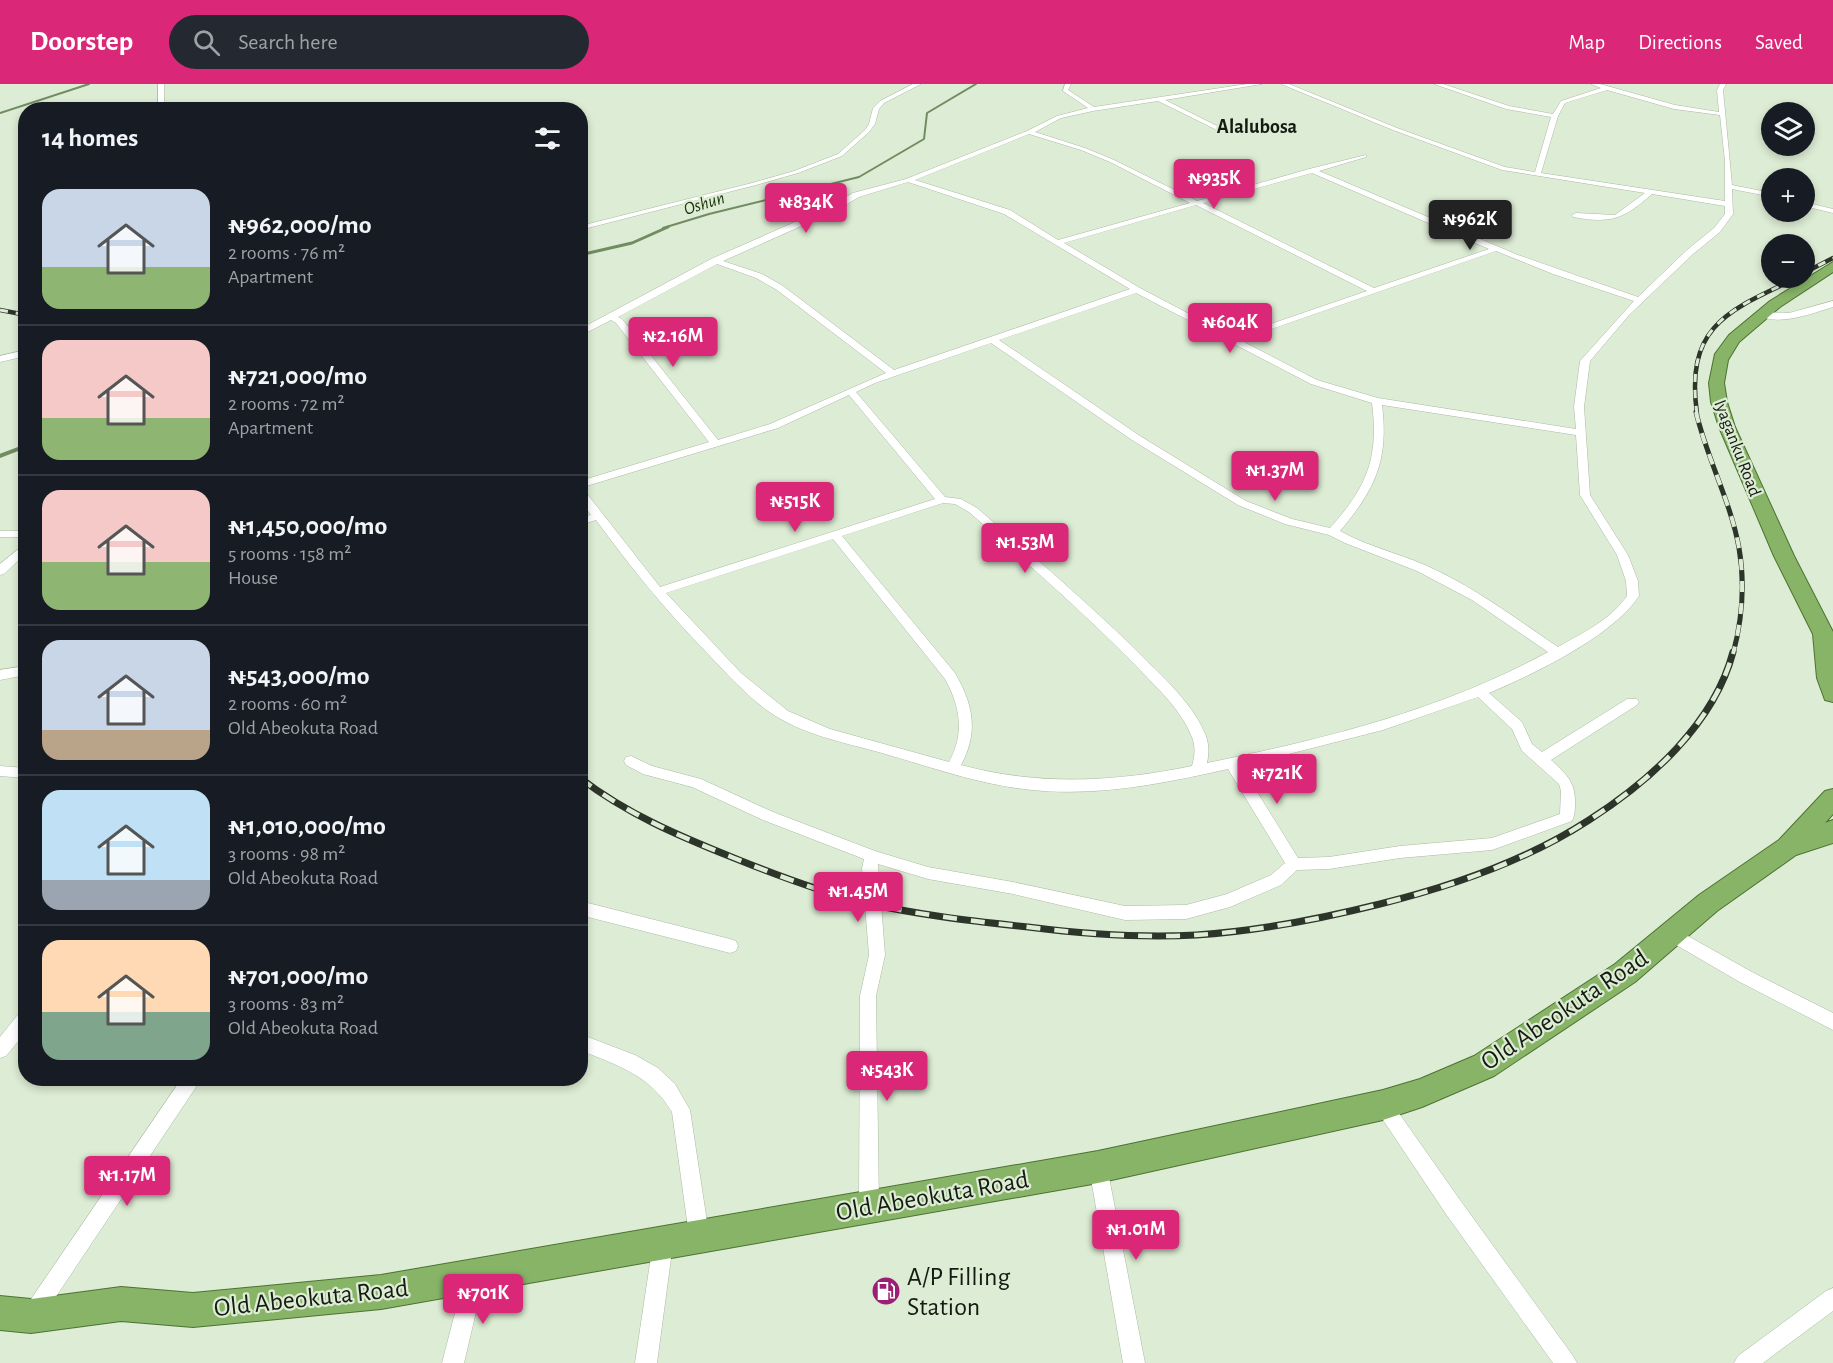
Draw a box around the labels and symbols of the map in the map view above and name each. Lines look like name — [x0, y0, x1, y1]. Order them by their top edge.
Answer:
district label: Alalubosa — [1217, 117, 1298, 137]
pin: ₦935K — [1172, 159, 1256, 210]
pin: ₦834K — [764, 183, 848, 234]
water label: Oshun — [682, 189, 727, 219]
pin: ₦962K — [1428, 200, 1512, 251]
pin: ₦604K — [1188, 303, 1272, 354]
pin: ₦2.16M — [624, 317, 722, 368]
street label: Iyaganku Road — [1710, 397, 1764, 499]
pin: ₦1.37M — [1226, 451, 1324, 502]
pin: ₦515K — [753, 482, 837, 533]
pin: ₦1.53M — [976, 523, 1074, 574]
pin: ₦721K — [1235, 754, 1319, 805]
pin: ₦1.45M — [809, 872, 907, 923]
street label: Old Abeokuta Road — [1476, 944, 1653, 1075]
pin: ₦543K — [845, 1051, 929, 1102]
pin: ₦1.17M — [78, 1156, 176, 1207]
street label: Old Abeokuta Road — [834, 1166, 1031, 1226]
pin: ₦1.01M — [1087, 1210, 1185, 1261]
place label: A/P Filling Station — [907, 1264, 1010, 1320]
pin: ₦701K — [441, 1274, 525, 1325]
street label: Old Abeokuta Road — [213, 1275, 410, 1321]
fuel station icon: A/P Filling Station — [870, 1275, 902, 1307]

